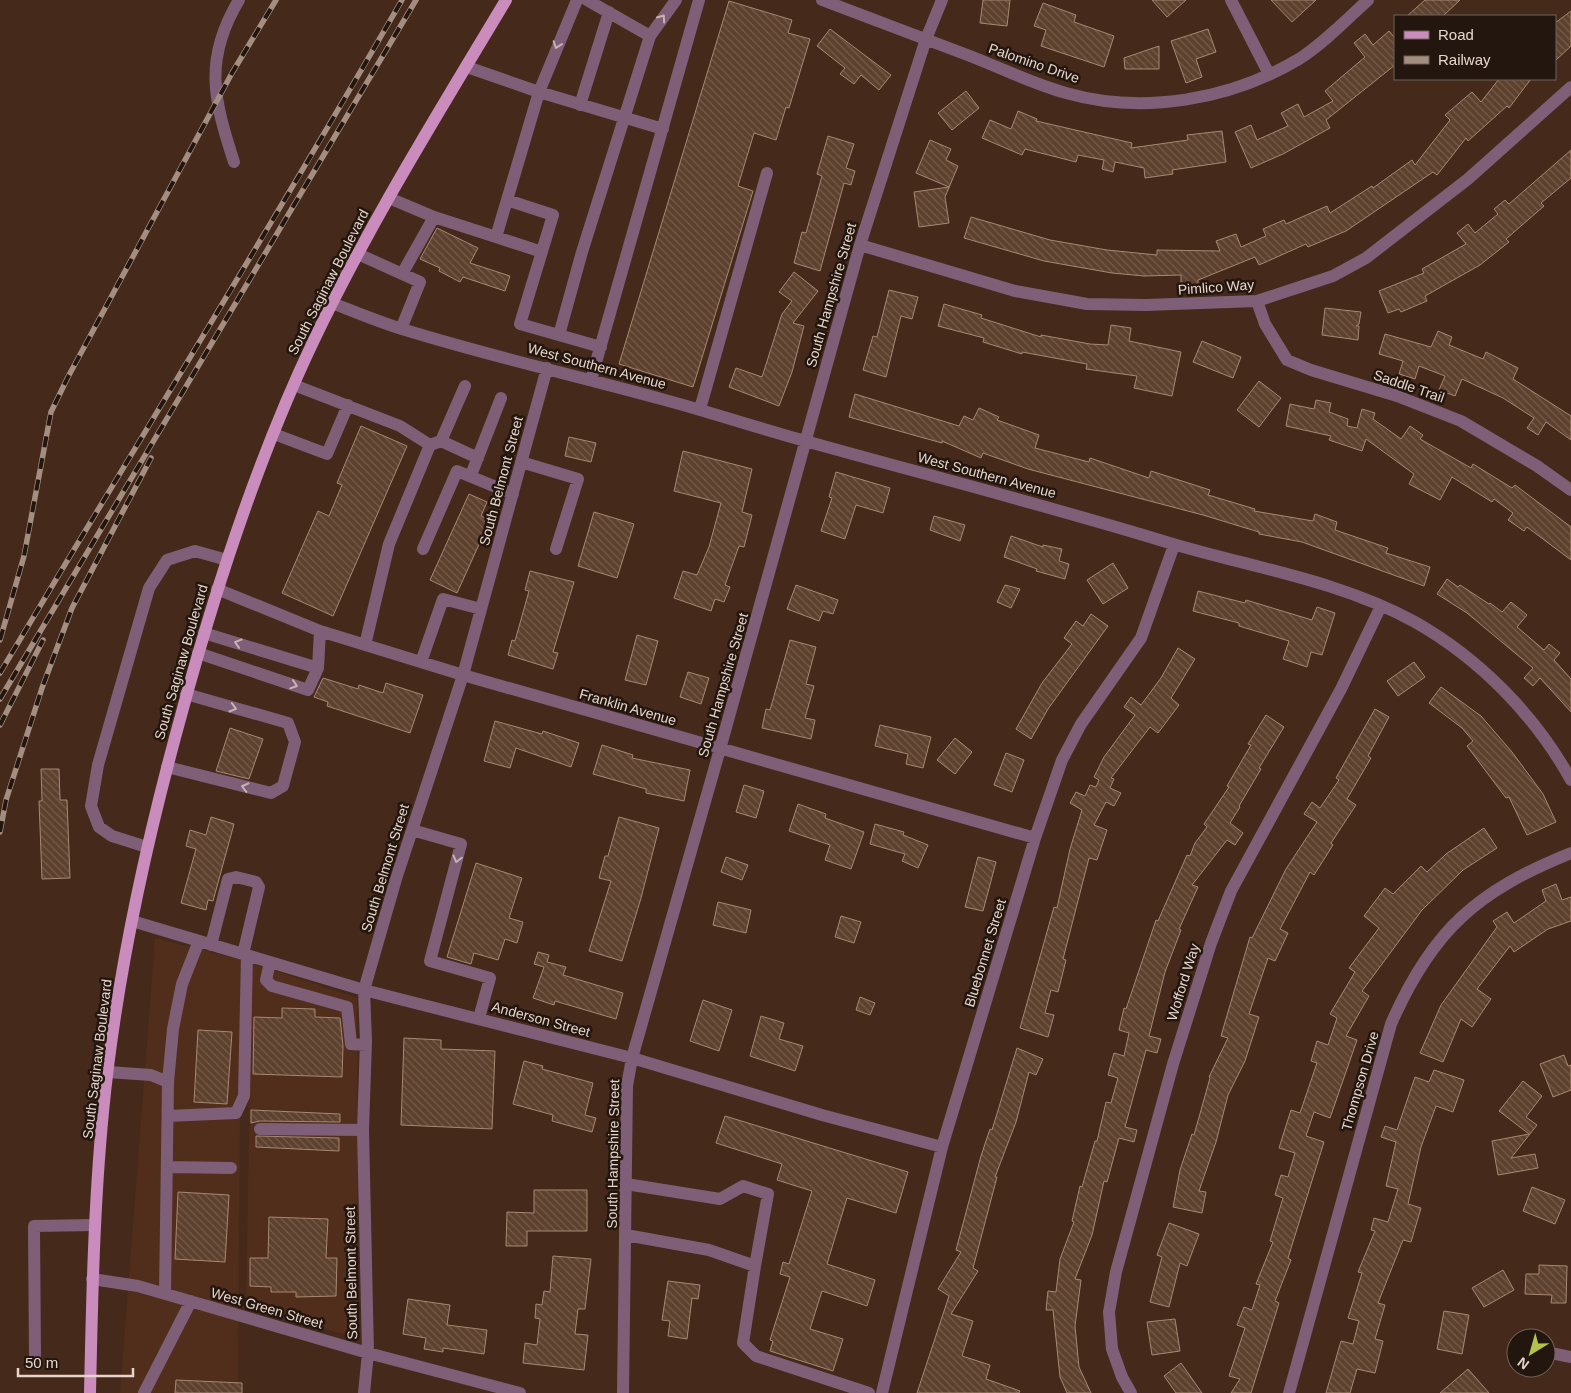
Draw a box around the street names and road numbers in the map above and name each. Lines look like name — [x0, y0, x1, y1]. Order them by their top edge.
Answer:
street label: Palomino Drive — [987, 40, 1082, 86]
street label: South Saginaw Boulevard — [284, 207, 372, 357]
street label: South Hampshire Street — [803, 221, 859, 369]
street label: Pimlico Way — [1177, 276, 1255, 298]
street label: West Southern Avenue — [526, 340, 668, 392]
street label: Saddle Trail — [1371, 366, 1447, 406]
street label: South Belmont Street — [476, 415, 526, 547]
street label: West Southern Avenue — [916, 449, 1058, 501]
street label: South Saginaw Boulevard — [151, 582, 211, 742]
street label: South Hampshire Street — [695, 611, 751, 759]
street label: Franklin Avenue — [578, 686, 679, 729]
street label: South Belmont Street — [358, 802, 412, 934]
street label: Bluebonnet Street — [961, 897, 1009, 1009]
street label: Wofford Way — [1164, 941, 1202, 1023]
street label: South Saginaw Boulevard — [79, 978, 115, 1140]
street label: Anderson Street — [490, 998, 592, 1040]
street label: Thompson Drive — [1338, 1029, 1382, 1133]
street label: South Hampshire Street — [604, 1079, 622, 1229]
street label: South Belmont Street — [342, 1206, 360, 1340]
street label: West Green Street — [209, 1284, 325, 1332]

